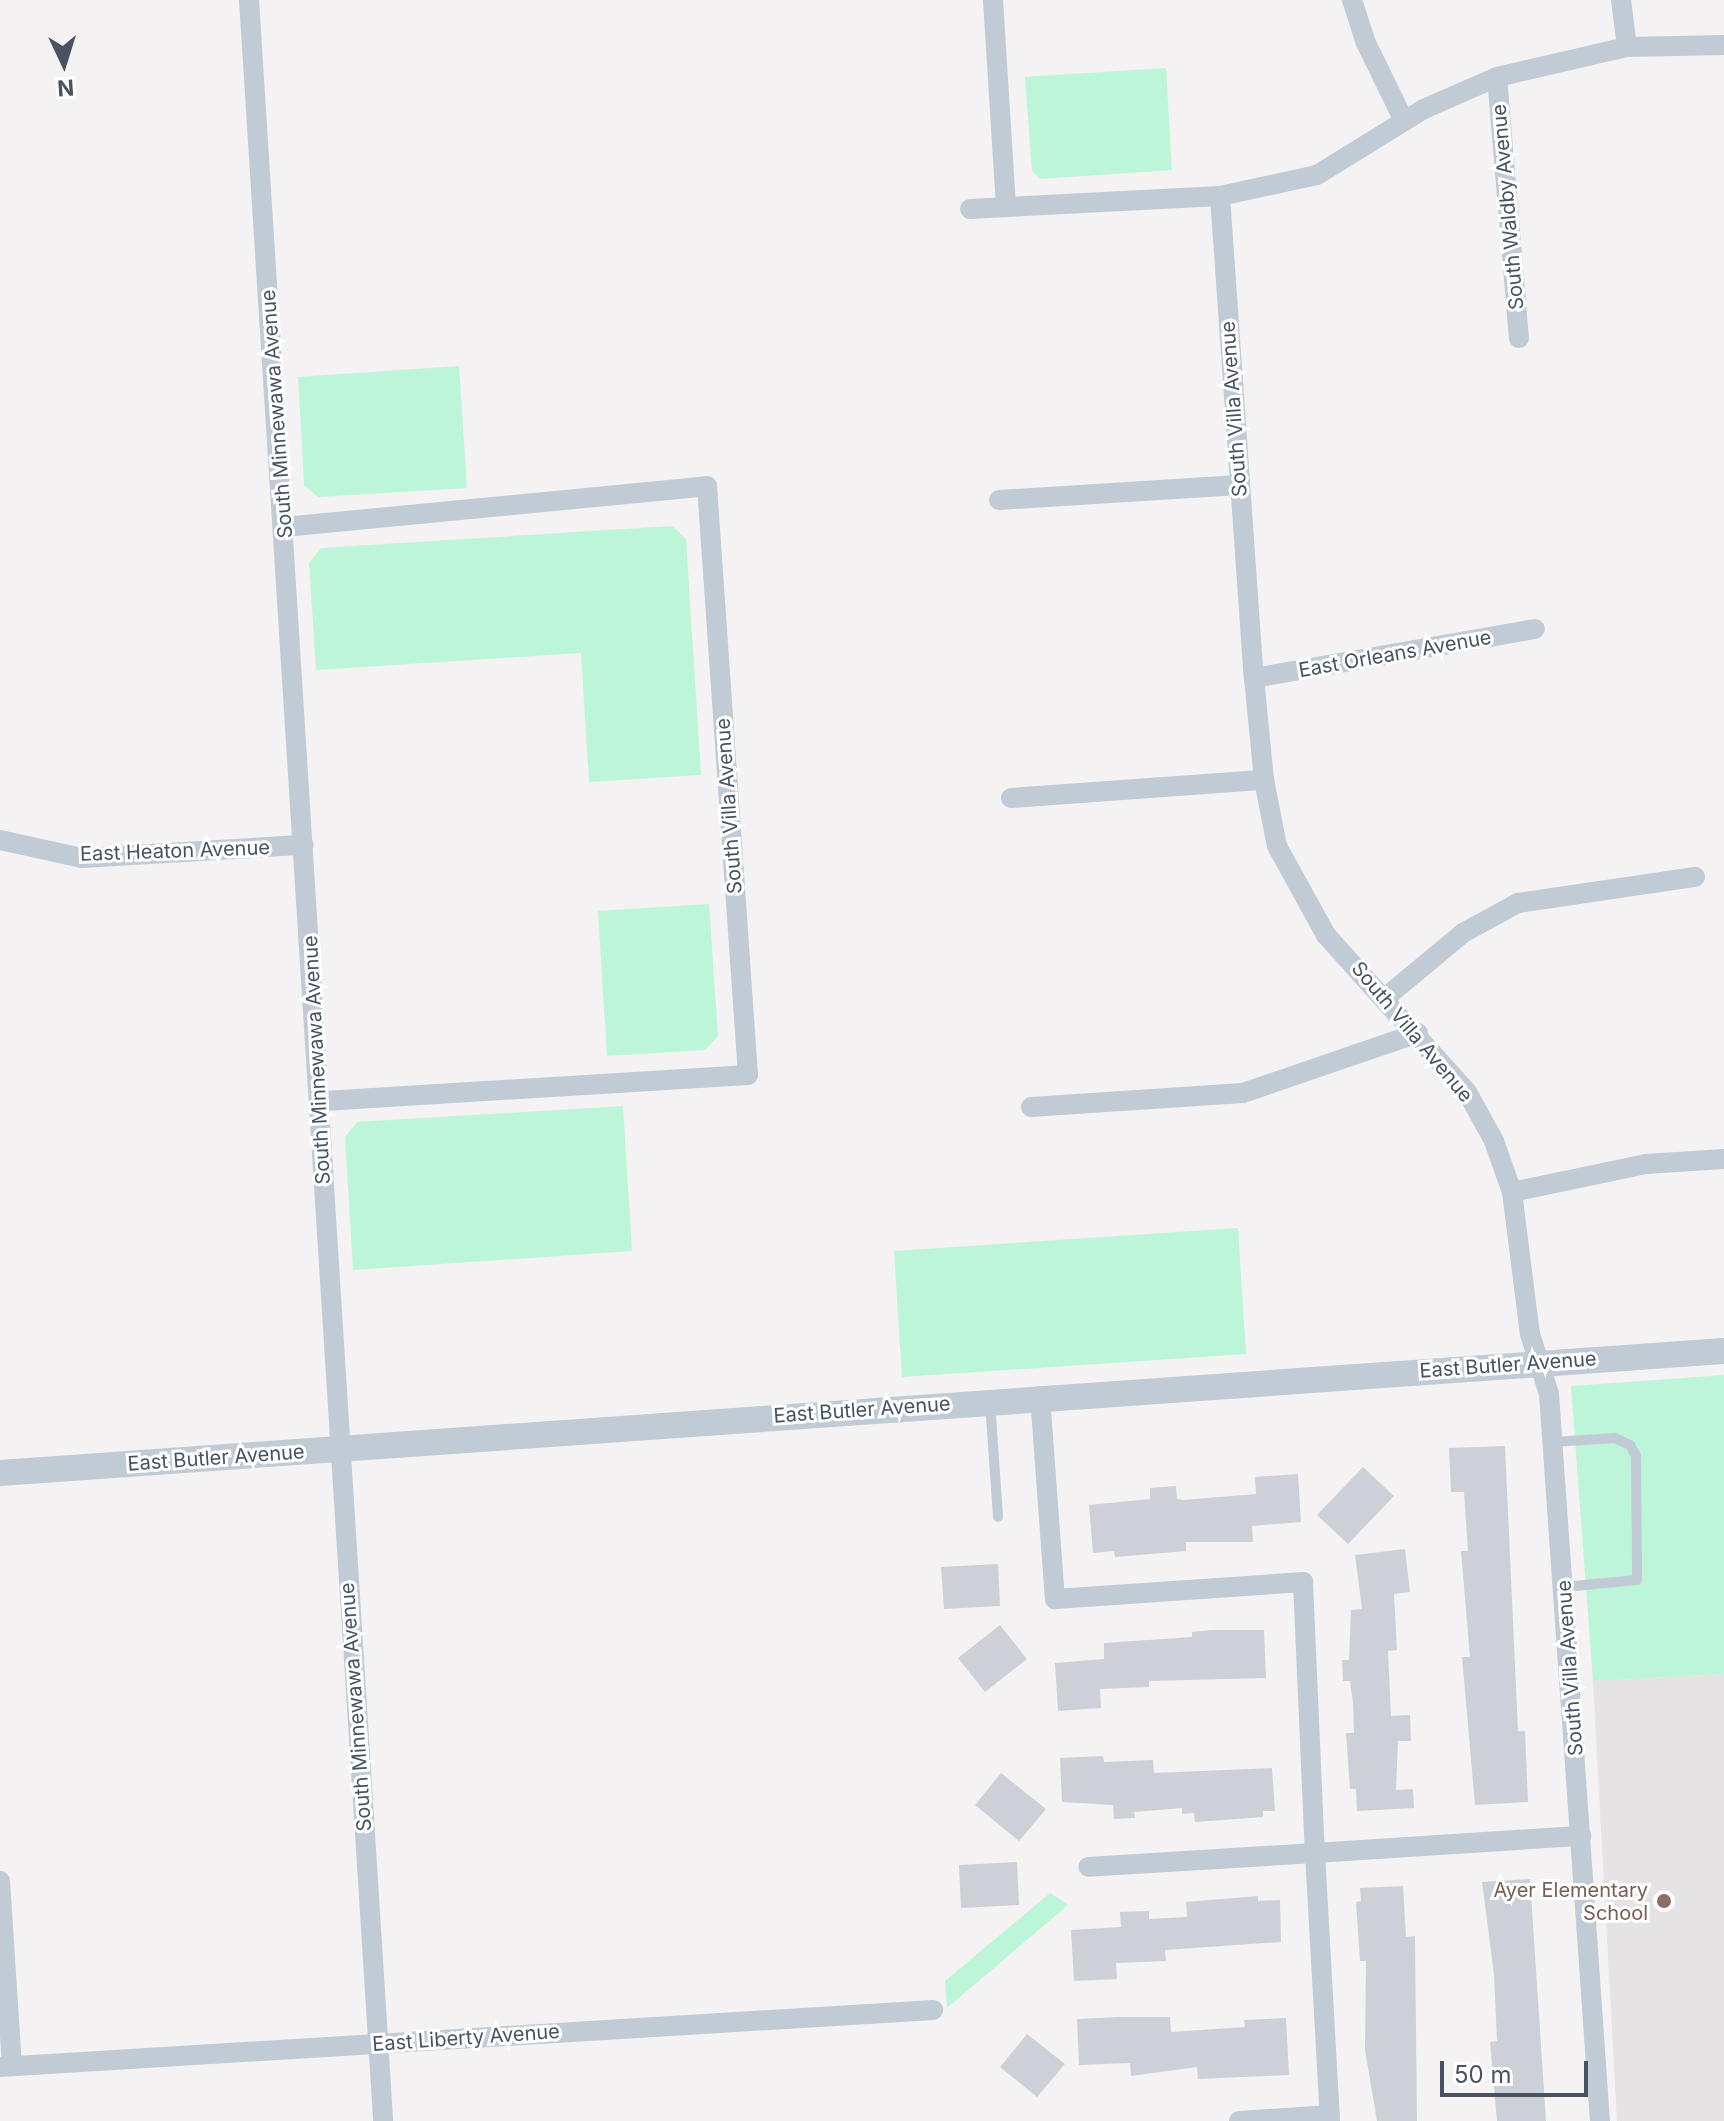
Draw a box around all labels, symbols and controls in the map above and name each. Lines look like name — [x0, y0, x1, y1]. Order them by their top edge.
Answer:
north arrow — [24, 24, 104, 104]
text: N — [56, 74, 75, 101]
street label: South Waldby Avenue — [1487, 103, 1529, 311]
street label: South Minnewawa Avenue — [256, 289, 298, 539]
street label: South Villa Avenue — [1216, 320, 1252, 498]
street label: East Orleans Avenue — [1297, 625, 1493, 683]
street label: South Villa Avenue — [711, 717, 747, 895]
street label: East Heaton Avenue — [80, 836, 270, 866]
street label: South Minnewawa Avenue — [298, 935, 336, 1185]
street label: South Villa Avenue — [1346, 957, 1478, 1107]
street label: East Butler Avenue — [1419, 1347, 1597, 1383]
street label: East Butler Avenue — [773, 1392, 951, 1428]
street label: East Butler Avenue — [127, 1440, 305, 1476]
street label: South Villa Avenue — [1552, 1579, 1588, 1757]
street label: South Minnewawa Avenue — [335, 1582, 377, 1832]
place label: Ayer Elementary School — [1493, 1878, 1648, 1925]
marker: Ayer Elementary School — [1655, 1892, 1673, 1910]
street label: East Liberty Avenue — [371, 2019, 561, 2057]
scale bar — [1444, 2045, 1592, 2095]
text: 50 m — [1454, 2060, 1512, 2089]

